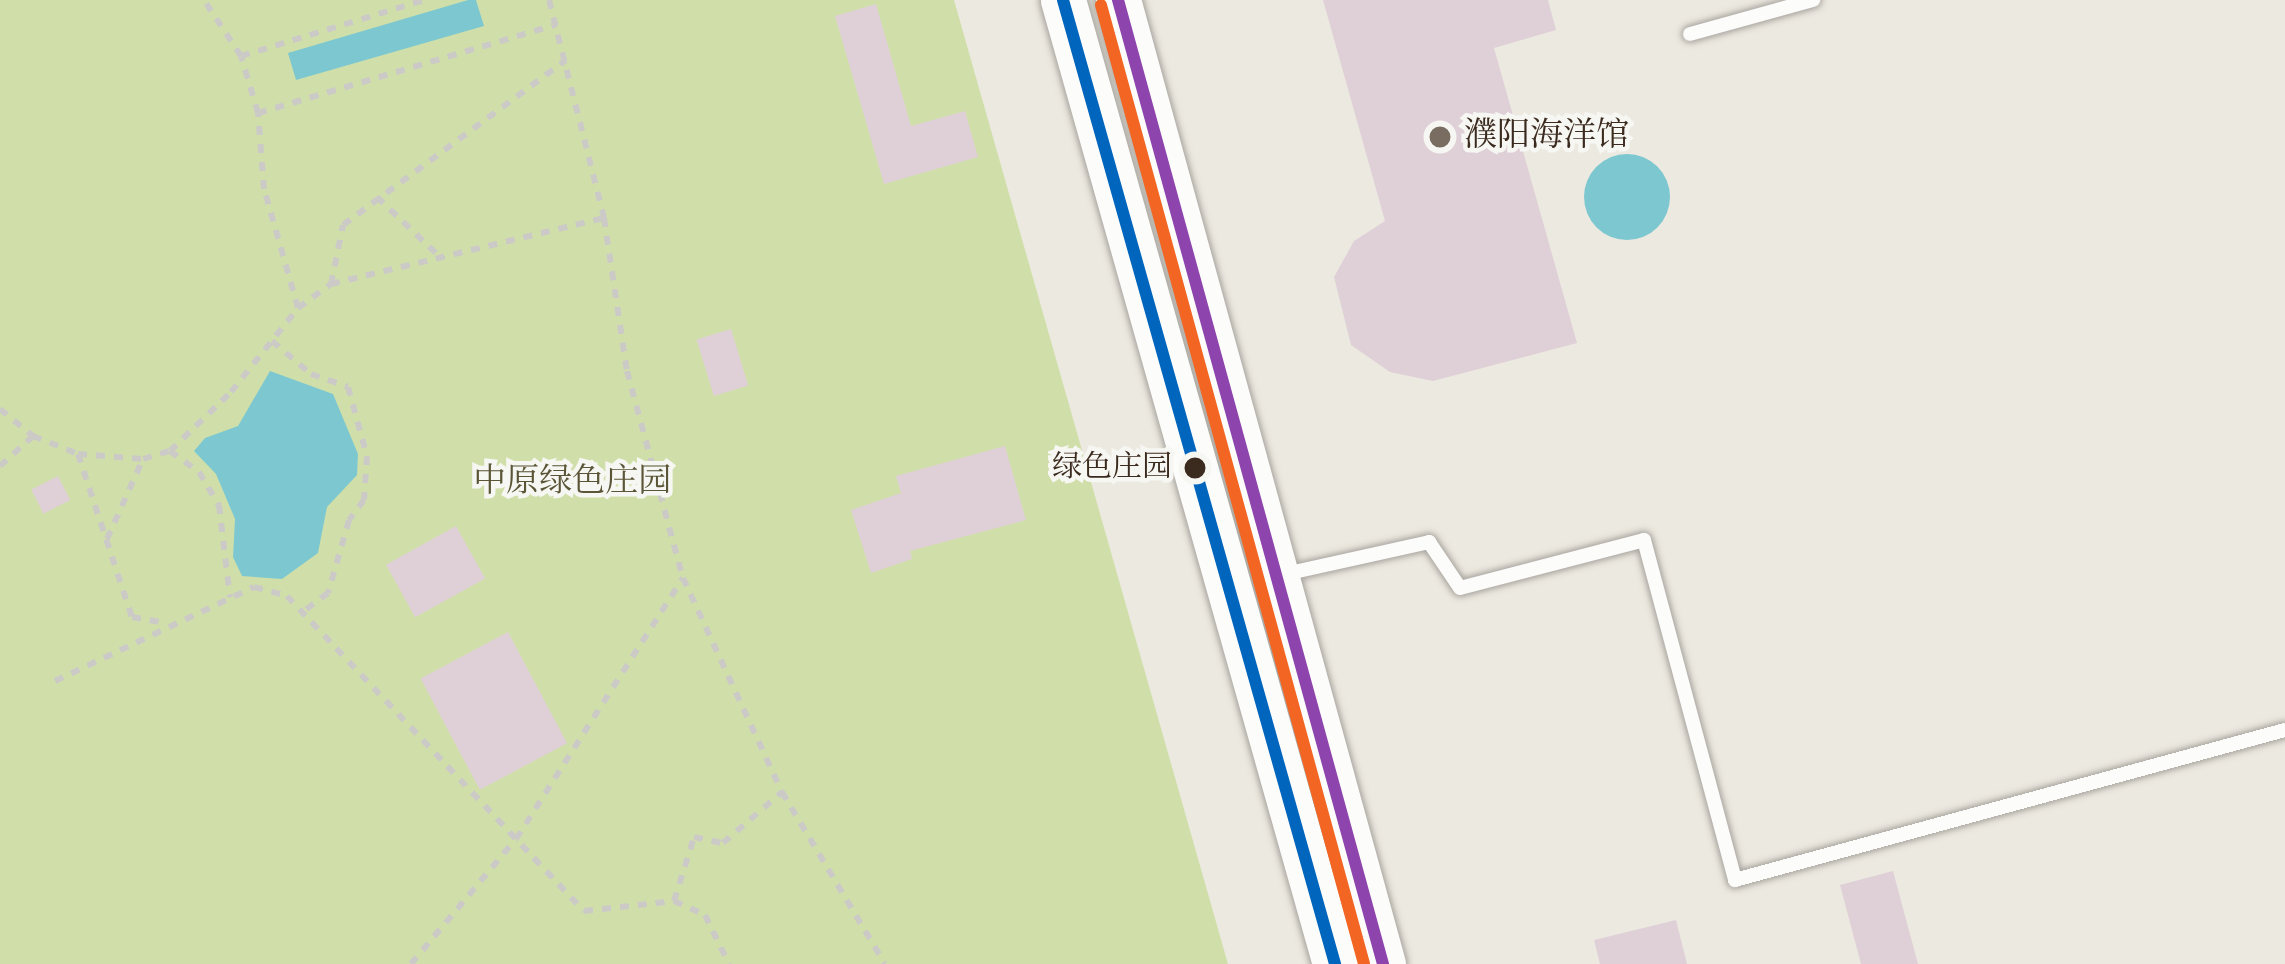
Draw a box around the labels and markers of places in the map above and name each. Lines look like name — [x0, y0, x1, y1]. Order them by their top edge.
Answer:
place label: 濮阳海洋馆 — [1464, 117, 1629, 157]
marker: 濮阳海洋馆 — [1427, 124, 1453, 150]
place label: 绿色庄园 — [1052, 450, 1172, 486]
marker: 绿色庄园 — [1184, 457, 1206, 479]

